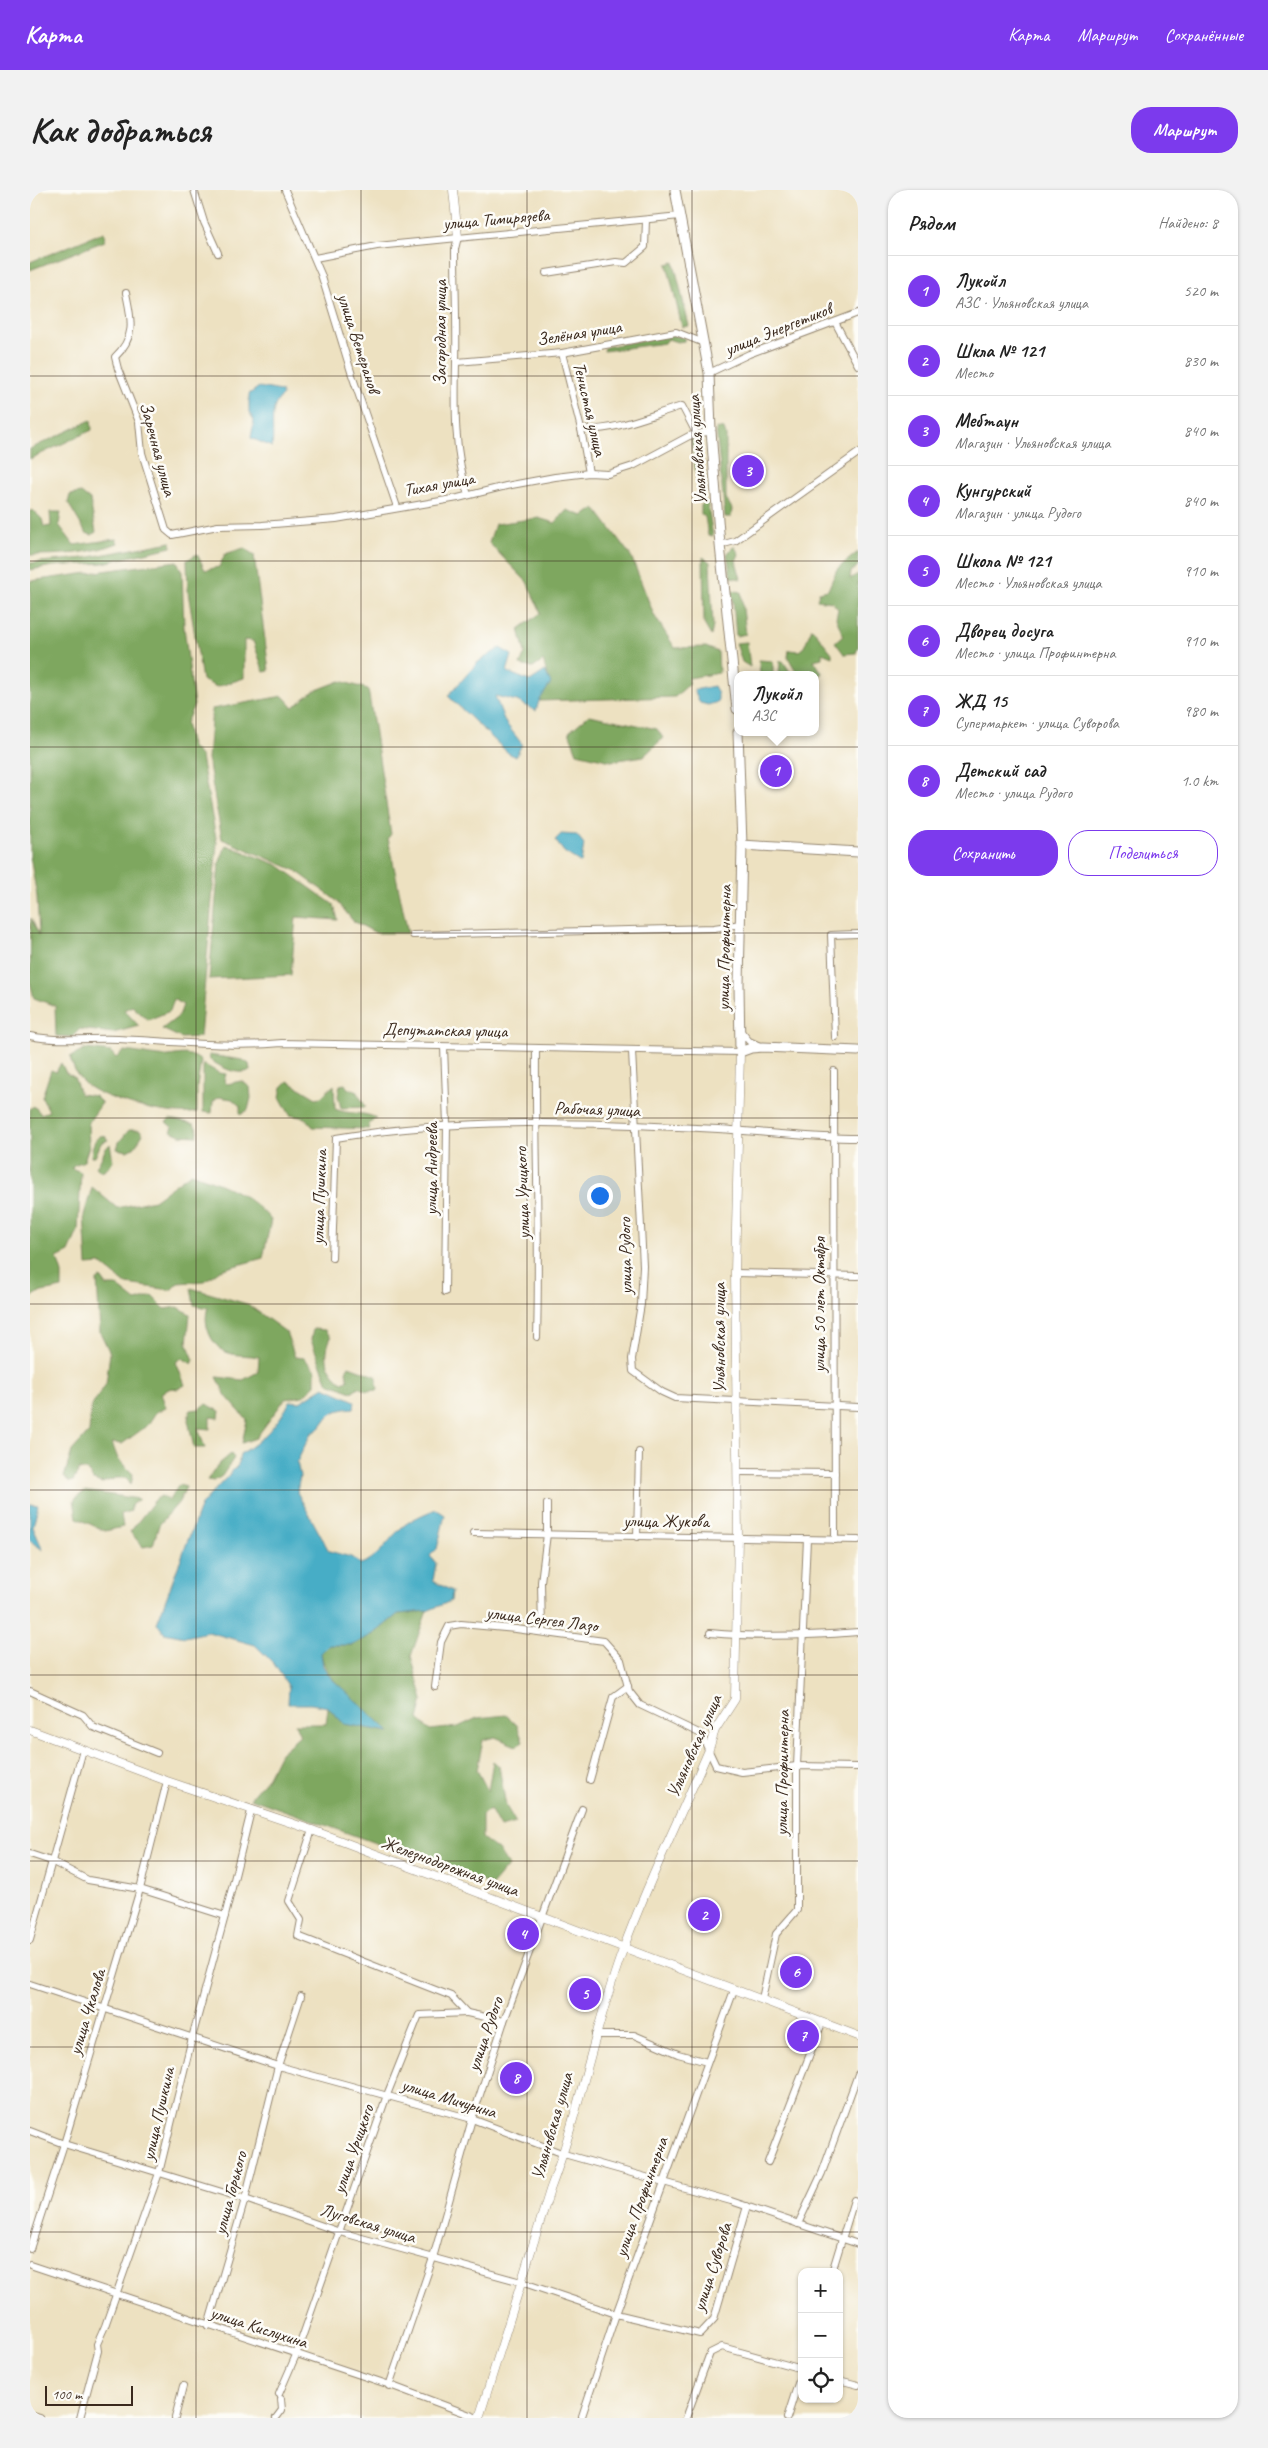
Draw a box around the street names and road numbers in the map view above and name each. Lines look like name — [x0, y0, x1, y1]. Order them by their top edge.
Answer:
street label: улица Тимирязева — [441, 203, 552, 236]
street label: Загородная улица — [429, 278, 451, 386]
street label: улица Ветеранов — [332, 290, 386, 399]
street label: улица Энергетиков — [720, 297, 837, 361]
street label: Зелёная улица — [535, 315, 625, 351]
street label: Тенистая улица — [569, 360, 612, 459]
street label: Ульяновская улица — [682, 393, 712, 506]
street label: Заречная улица — [135, 400, 181, 499]
street label: Тихая улица — [402, 467, 478, 501]
street label: улица Профинтерна — [712, 884, 736, 1012]
street label: Депутатская улица — [383, 1018, 509, 1042]
street label: Рабочая улица — [554, 1097, 641, 1122]
street label: улица Андреева — [420, 1121, 442, 1217]
street label: улица Урицкого — [509, 1145, 535, 1241]
street label: улица Пушкина — [306, 1148, 332, 1246]
street label: улица Рудого — [613, 1216, 637, 1296]
street label: улица 50 лет Октября — [808, 1236, 830, 1374]
street label: Ульяновская улица — [708, 1282, 730, 1393]
street label: улица Жукова — [622, 1510, 710, 1532]
street label: улица Сергея Лазо — [484, 1601, 601, 1638]
street label: Ульяновская улица — [662, 1690, 727, 1801]
street label: улица Профинтерна — [770, 1709, 794, 1837]
street label: Железнодорожная улица — [378, 1831, 523, 1902]
street label: улица Чкалова — [63, 1965, 111, 2058]
street label: улица Рудого — [462, 1992, 509, 2075]
street label: улица Пушкина — [136, 2064, 180, 2164]
street label: Ульяновская улица — [526, 2069, 578, 2182]
street label: улица Мичурина — [398, 2073, 500, 2123]
street label: улица Урицкого — [327, 2100, 379, 2197]
street label: улица Профинтерна — [609, 2133, 673, 2261]
street label: улица Горького — [208, 2147, 252, 2238]
street label: Луговская улица — [318, 2198, 419, 2248]
street label: улица Суворова — [687, 2219, 737, 2315]
street label: улица Кислухина — [207, 2301, 311, 2353]

